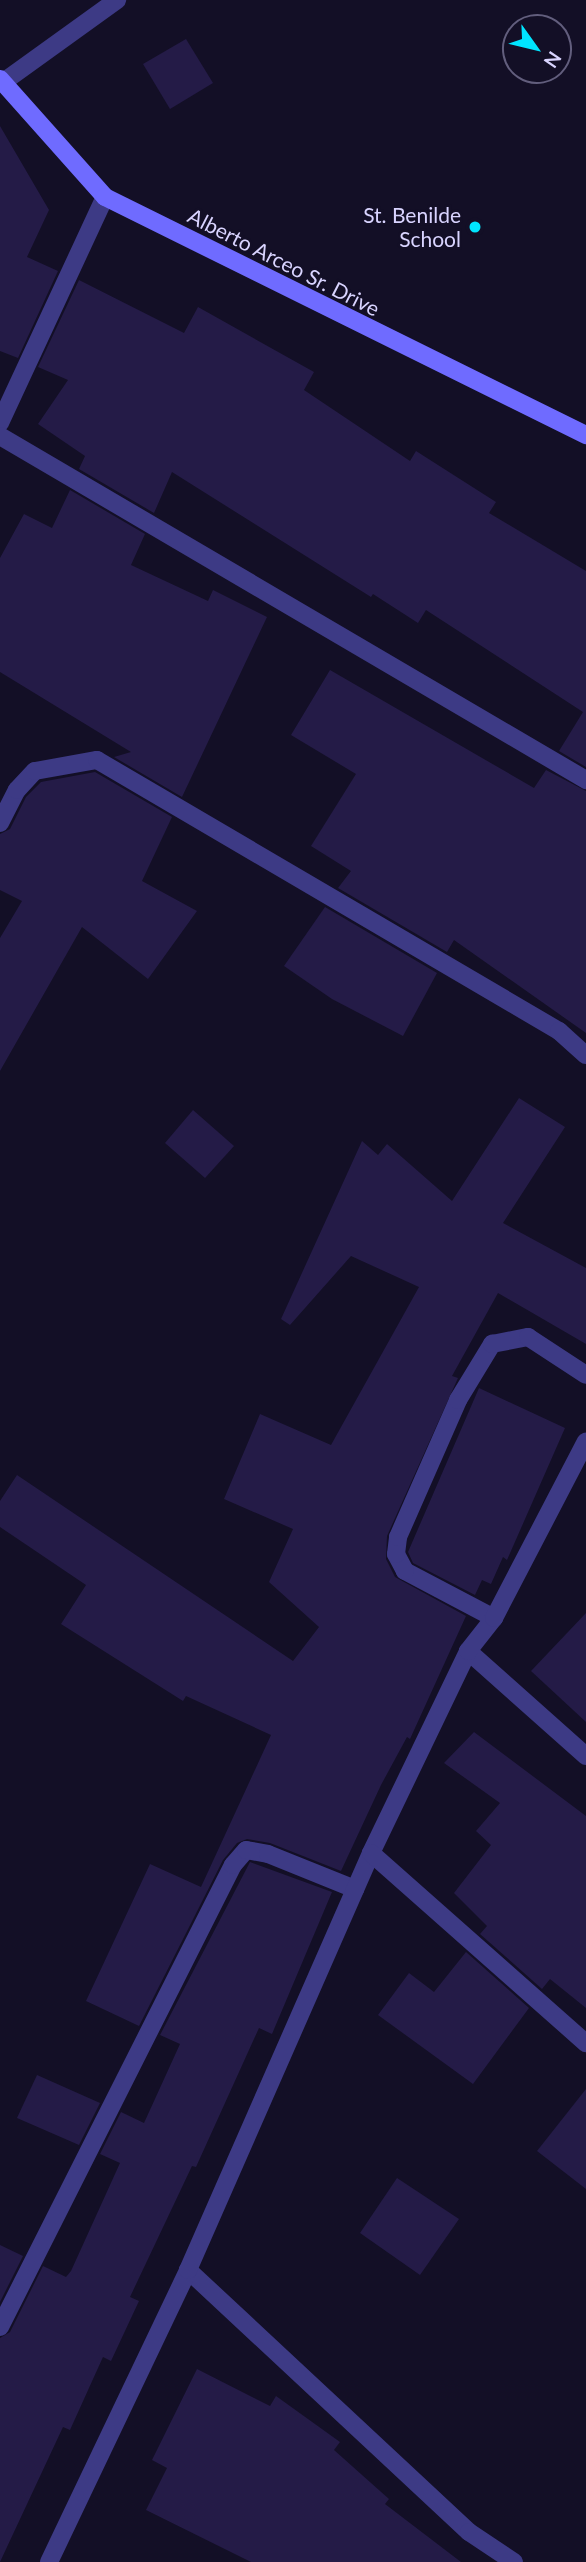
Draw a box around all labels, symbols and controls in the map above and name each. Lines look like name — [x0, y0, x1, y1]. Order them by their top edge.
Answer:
north arrow — [502, 14, 572, 84]
text: N — [540, 47, 567, 72]
place label: St. Benilde School — [363, 202, 461, 252]
street label: Alberto Arceo Sr. Drive — [184, 203, 384, 321]
marker: St. Benilde School — [467, 219, 483, 235]

